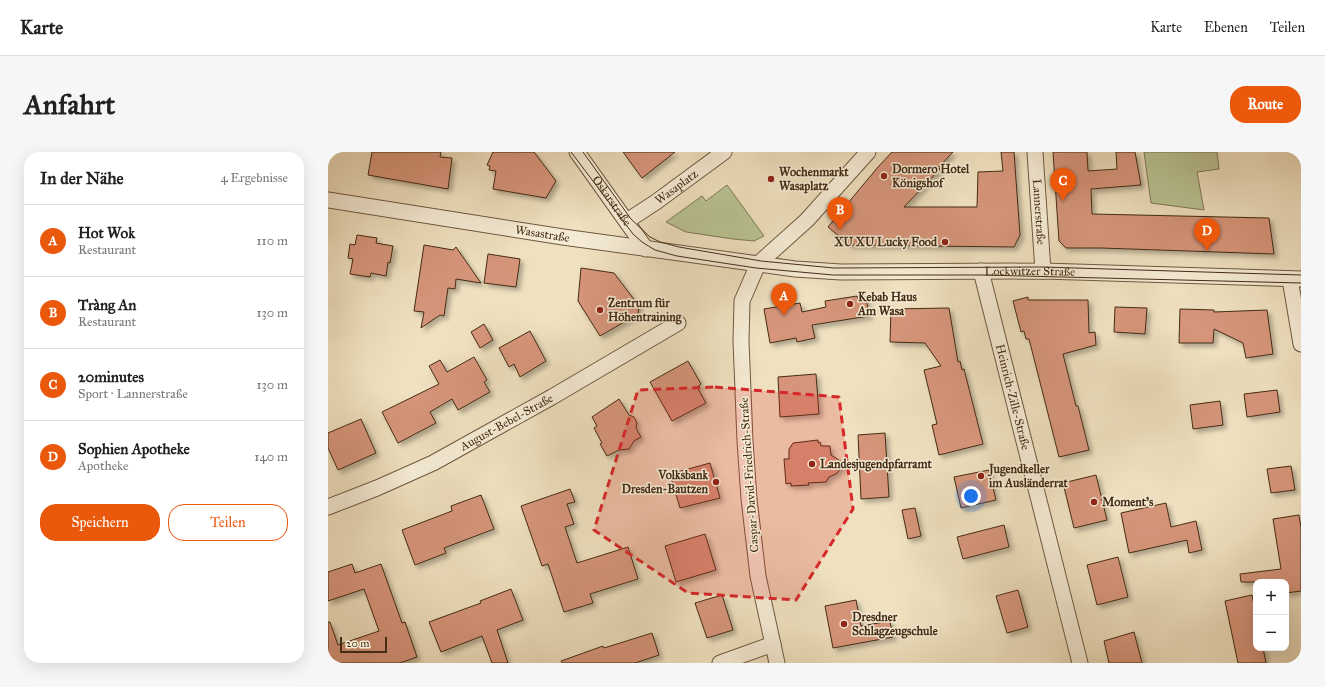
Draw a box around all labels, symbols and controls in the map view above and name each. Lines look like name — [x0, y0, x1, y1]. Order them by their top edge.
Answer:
text: Karte — [20, 16, 63, 39]
text: Karte — [1150, 19, 1182, 36]
text: Ebenen — [1204, 19, 1248, 36]
text: Teilen — [1270, 19, 1305, 36]
button: Route — [1230, 86, 1301, 123]
text: Anfahrt — [24, 87, 115, 122]
place label: Dormero Hotel Königshof — [892, 162, 970, 191]
place label: Wochenmarkt Wasaplatz — [779, 165, 849, 194]
street label: Wasaplatz — [652, 166, 701, 207]
text: In der Nähe — [40, 168, 124, 189]
pin: C — [1050, 168, 1076, 201]
text: 4 Ergebnisse — [221, 170, 288, 186]
marker: Dormero Hotel Königshof — [879, 171, 889, 181]
street label: Oskarstraße — [589, 173, 634, 229]
marker: Wochenmarkt Wasaplatz — [766, 174, 776, 184]
street label: Lannerstraße — [1030, 179, 1048, 245]
pin: B — [827, 197, 853, 230]
pin: D — [1194, 218, 1220, 251]
street label: Wasastraße — [514, 223, 570, 245]
text: Hot Wok — [78, 224, 135, 242]
text: A — [49, 233, 57, 249]
text: 110 m — [256, 233, 288, 249]
place label: XU XU Lucky Food — [833, 235, 938, 250]
marker: XU XU Lucky Food — [940, 237, 950, 247]
text: Restaurant — [78, 242, 136, 258]
street label: Lockwitzer Straße — [984, 264, 1075, 279]
pin: A — [771, 283, 797, 316]
place label: Kebab Haus Am Wasa — [857, 290, 918, 318]
text: Tràng An — [78, 296, 136, 314]
place label: Zentrum für Höhentraining — [608, 296, 682, 325]
marker: Kebab Haus Am Wasa — [845, 299, 855, 309]
text: B — [49, 305, 57, 321]
text: 130 m — [256, 305, 288, 321]
marker: Zentrum für Höhentraining — [595, 305, 605, 315]
text: Restaurant — [78, 314, 136, 330]
street label: Heinrich-Zille-Straße — [993, 343, 1033, 451]
text: 20minutes — [78, 368, 144, 386]
text: C — [49, 377, 57, 393]
text: 130 m — [256, 377, 288, 393]
text: Sport · Lannerstraße — [78, 386, 188, 402]
street label: August-Bebel-Straße — [457, 391, 555, 454]
street label: Caspar-David-Friedrich-Straße — [737, 397, 761, 553]
text: Sophien Apotheke — [78, 440, 190, 458]
text: D — [48, 449, 58, 465]
text: 140 m — [254, 449, 288, 465]
place label: Landesjugendpfarramt — [820, 457, 932, 472]
text: Apotheke — [78, 458, 128, 474]
marker: Landesjugendpfarramt — [807, 459, 817, 469]
place label: Jugendkeller im Ausländerrat — [987, 462, 1069, 490]
place label: Volksbank Dresden-Bautzen — [622, 468, 709, 496]
marker: Jugendkeller im Ausländerrat — [976, 471, 986, 481]
marker: Volksbank Dresden-Bautzen — [711, 477, 721, 487]
your location — [961, 486, 981, 506]
place label: Moment’s — [1102, 495, 1154, 509]
marker: Moment’s — [1089, 497, 1099, 507]
button: Speichern — [40, 504, 160, 541]
button: Teilen — [168, 504, 288, 541]
map controls — [1253, 579, 1289, 651]
button: + — [1253, 579, 1289, 615]
place label: Dresdner Schlagzeugschule — [852, 610, 938, 639]
button: − — [1253, 615, 1289, 651]
marker: Dresdner Schlagzeugschule — [839, 619, 849, 629]
scale bar — [340, 635, 387, 654]
text: 20 m — [346, 637, 369, 650]

